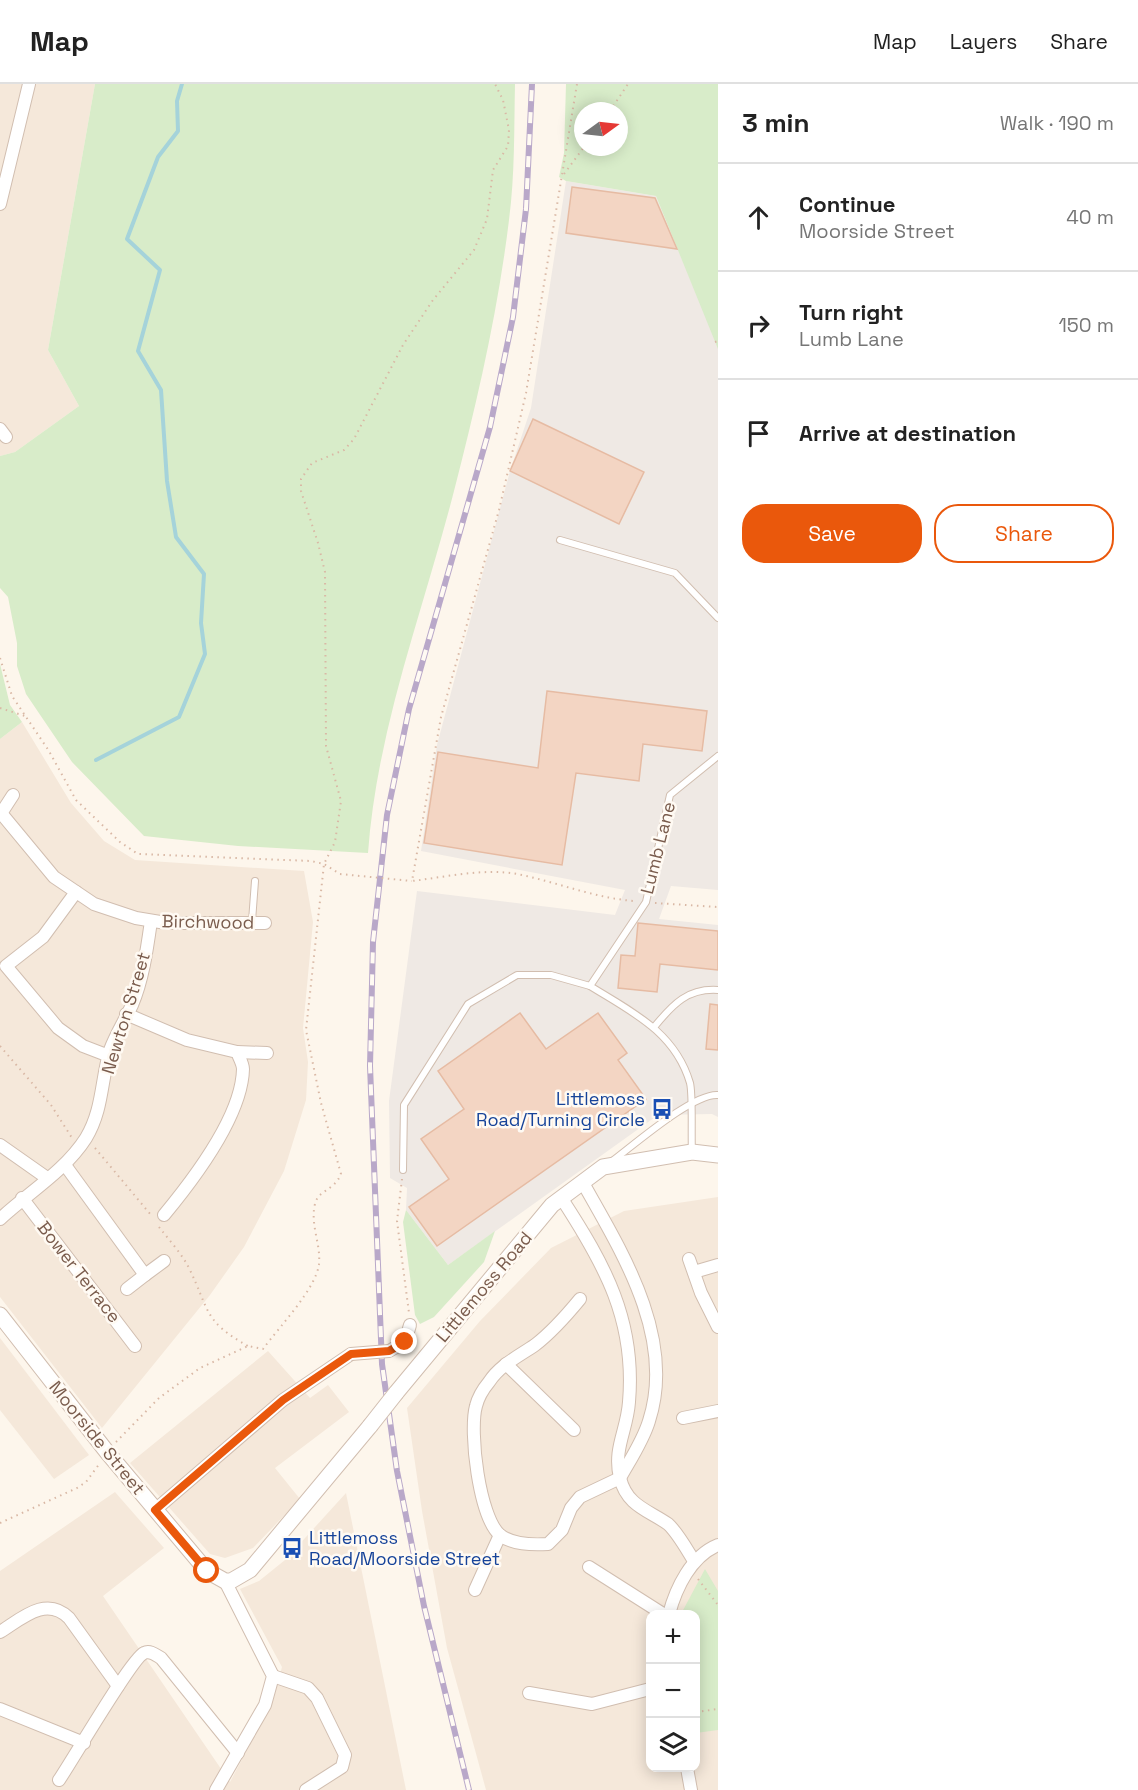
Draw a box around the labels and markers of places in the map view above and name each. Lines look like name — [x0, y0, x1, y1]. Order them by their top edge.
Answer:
place label: Littlemoss Road/Turning Circle — [476, 1087, 645, 1131]
bus stop icon: Littlemoss Road/Turning Circle — [650, 1097, 674, 1121]
place label: Littlemoss Road/Moorside Street — [309, 1526, 500, 1570]
bus stop icon: Littlemoss Road/Moorside Street — [280, 1536, 304, 1560]

